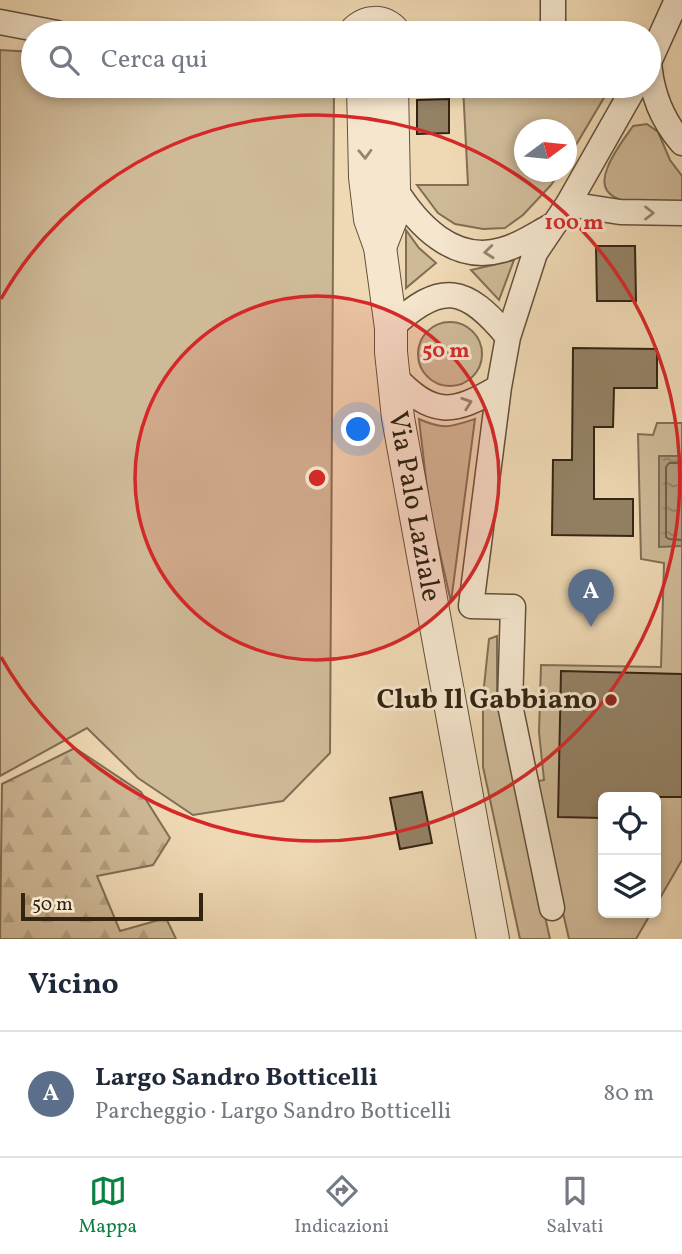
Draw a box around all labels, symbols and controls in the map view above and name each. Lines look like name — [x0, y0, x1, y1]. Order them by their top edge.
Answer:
search box — [21, 21, 661, 98]
icon: search — [45, 41, 83, 79]
text: Cerca qui — [101, 42, 208, 78]
north arrow — [514, 119, 577, 182]
one-way arrow — [357, 149, 372, 160]
one-way arrow — [644, 205, 655, 220]
text: 100 m — [544, 209, 604, 238]
one-way arrow — [483, 244, 495, 259]
text: 50 m — [422, 337, 470, 366]
one-way arrow — [460, 397, 472, 411]
street label: Via Palo Laziale — [378, 408, 451, 605]
your location — [341, 412, 375, 446]
centre of rings — [305, 466, 329, 490]
pin: A — [568, 569, 614, 627]
place label: Club Il Gabbiano — [376, 681, 597, 720]
marker: Club Il Gabbiano — [603, 692, 619, 708]
map controls — [598, 792, 661, 918]
button: locate — [598, 792, 661, 855]
button: layers — [598, 855, 661, 918]
scale bar — [21, 890, 203, 922]
text: 50 m — [32, 892, 73, 918]
text: Vicino — [28, 964, 119, 1006]
text: Largo Sandro Botticelli — [95, 1060, 378, 1096]
text: A — [43, 1078, 59, 1110]
text: 80 m — [604, 1078, 654, 1110]
text: Parcheggio · Largo Sandro Botticelli — [95, 1096, 451, 1128]
tab: Mappa — [79, 1172, 137, 1240]
tab: Indicazioni — [294, 1172, 389, 1240]
tab: Salvati — [546, 1172, 603, 1240]

